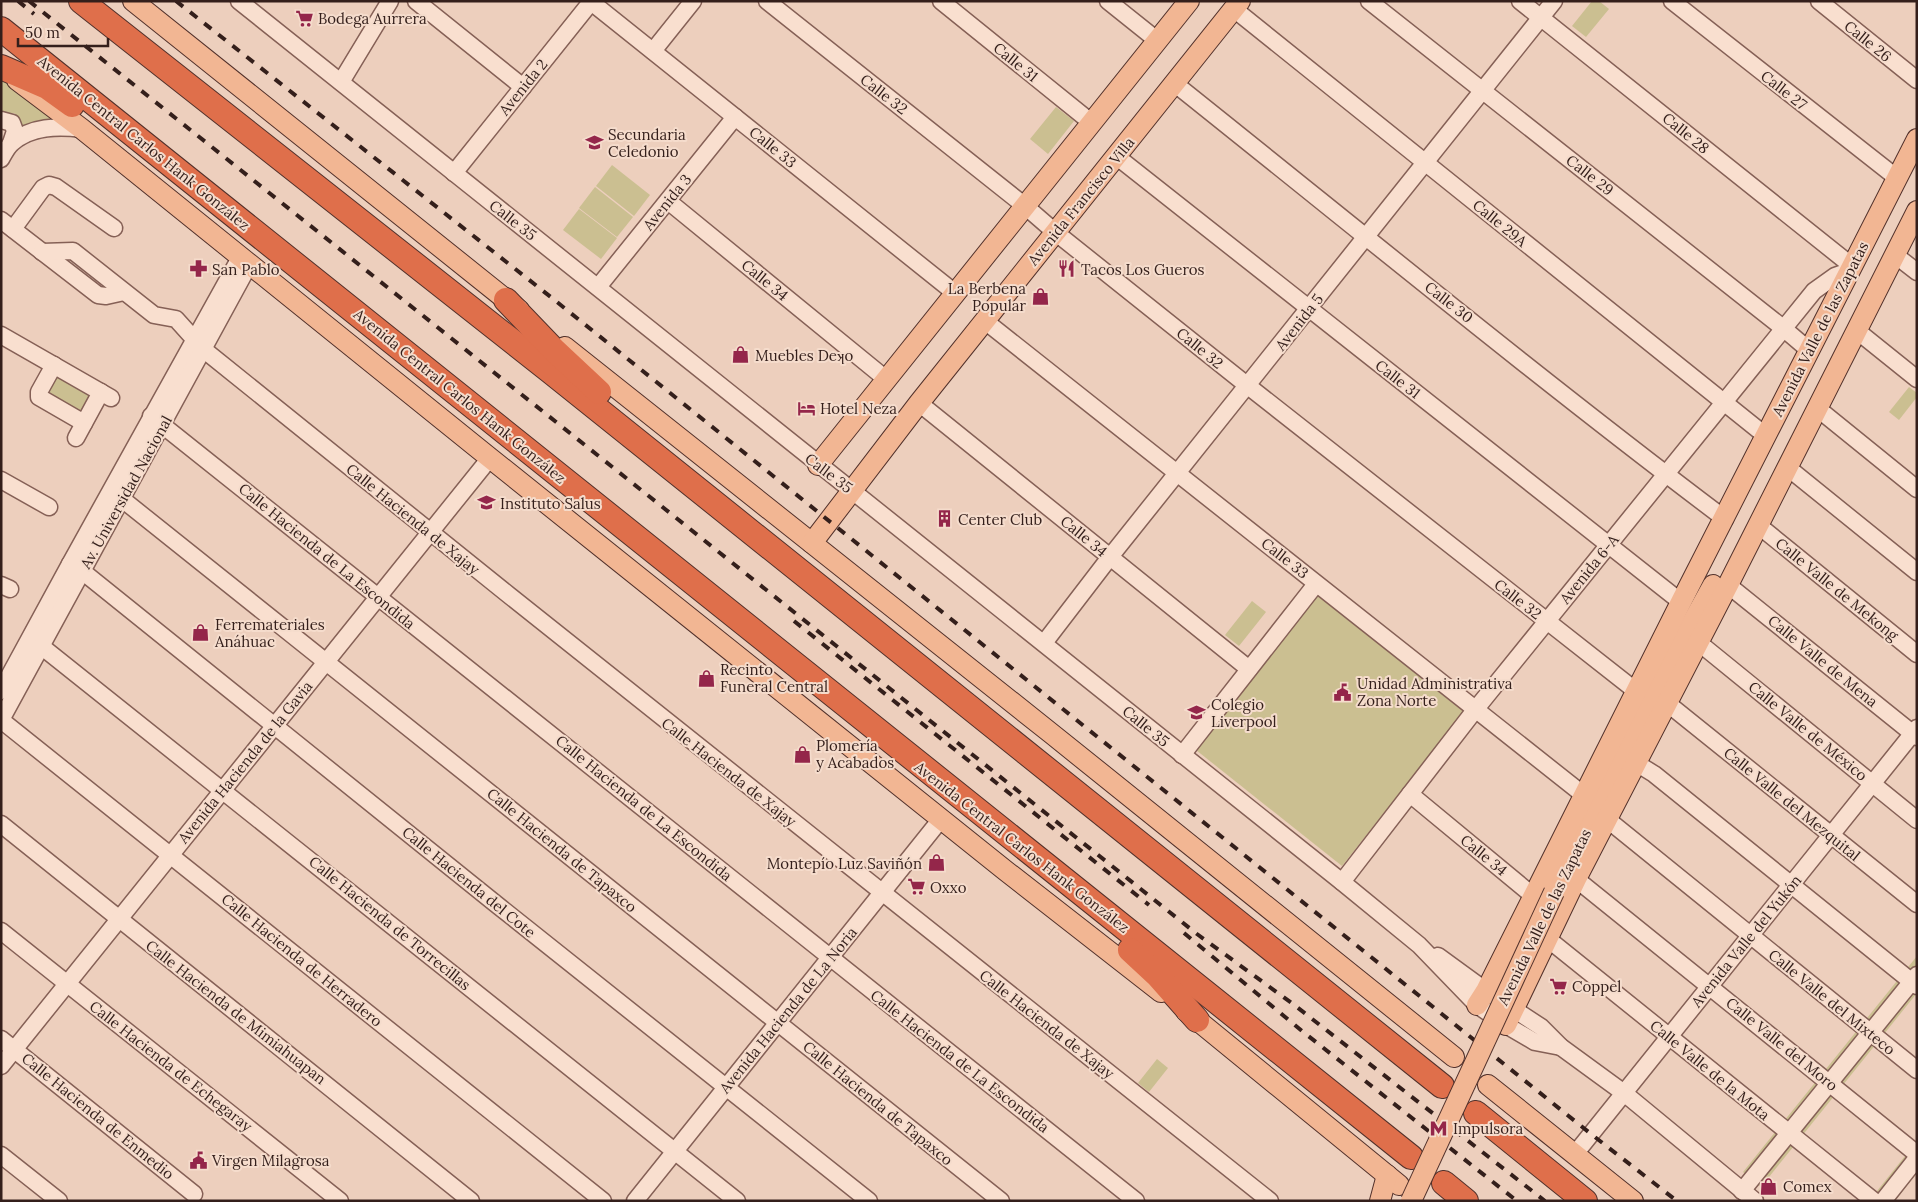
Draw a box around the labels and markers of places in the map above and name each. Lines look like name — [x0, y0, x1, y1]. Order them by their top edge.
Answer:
supermarket icon: Bodega Aurrera — [294, 8, 314, 28]
place label: Bodega Aurrera — [318, 9, 427, 28]
place label: Secundaria Celedonio — [608, 125, 686, 161]
school or university icon: Secundaria Celedonio — [584, 133, 604, 153]
pharmacy icon: San Pablo — [188, 259, 208, 279]
restaurant icon: Tacos Los Gueros — [1057, 259, 1077, 279]
place label: San Pablo — [212, 260, 280, 279]
place label: Tacos Los Gueros — [1081, 260, 1205, 279]
place label: La Berbena Popular — [948, 279, 1026, 315]
shop icon: La Berbena Popular — [1030, 287, 1050, 307]
shop icon: Muebles Deʞo — [731, 345, 751, 365]
place label: Muebles Deʞo — [755, 346, 853, 365]
hotel icon: Hotel Neza — [796, 398, 816, 418]
place label: Hotel Neza — [820, 399, 897, 418]
school or university icon: Instituto Salus — [476, 493, 496, 513]
place label: Instituto Salus — [500, 494, 601, 513]
building icon: Center Club — [934, 509, 954, 529]
place label: Center Club — [958, 510, 1042, 529]
place label: Ferremateriales Anáhuac — [214, 615, 325, 651]
shop icon: Ferremateriales Anáhuac — [191, 623, 211, 643]
place label: Recinto Funeral Central — [720, 660, 828, 696]
shop icon: Recinto Funeral Central — [696, 668, 716, 688]
place label: Unidad Administrativa Zona Norte — [1357, 674, 1513, 710]
public building icon: Unidad Administrativa Zona Norte — [1333, 682, 1353, 702]
place label: Colegio Liverpool — [1211, 695, 1277, 731]
school or university icon: Colegio Liverpool — [1187, 703, 1207, 723]
place label: Plomería y Acabados — [816, 736, 894, 772]
shop icon: Plomería y Acabados — [792, 744, 812, 764]
shop icon: Montepío Luz Saviñón — [926, 853, 946, 873]
place label: Montepío Luz Saviñón — [767, 854, 922, 873]
supermarket icon: Oxxo — [906, 877, 926, 897]
place label: Oxxo — [930, 878, 967, 897]
supermarket icon: Coppel — [1548, 976, 1568, 996]
place label: Coppel — [1572, 977, 1621, 996]
metro station icon: Impulsora — [1429, 1118, 1449, 1138]
place label: Impulsora — [1453, 1119, 1523, 1138]
public building icon: Virgen Milagrosa — [188, 1150, 208, 1170]
place label: Virgen Milagrosa — [211, 1151, 330, 1170]
shop icon: Comex — [1759, 1176, 1779, 1196]
place label: Comex — [1783, 1177, 1832, 1196]

